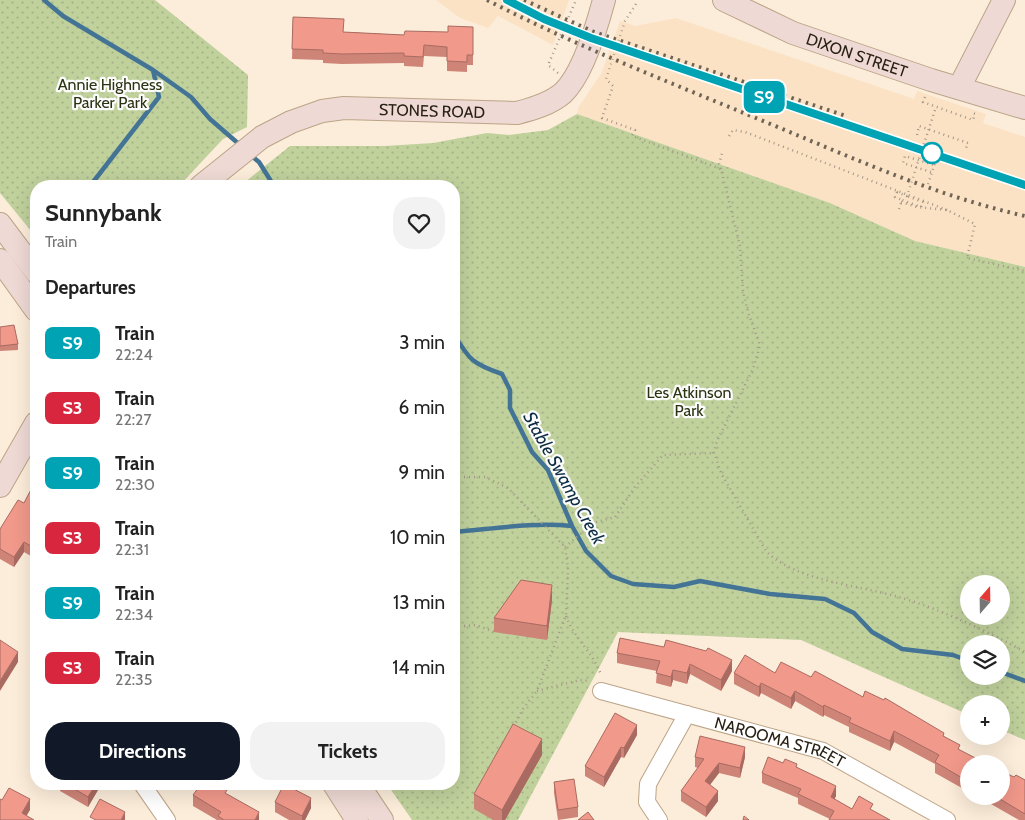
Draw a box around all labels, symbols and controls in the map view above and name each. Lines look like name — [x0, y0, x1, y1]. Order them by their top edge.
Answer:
street label: DIXON STREET — [804, 29, 911, 81]
park label: Annie Highness Parker Park — [58, 75, 163, 112]
line badge: S9 — [742, 81, 786, 113]
text: S9 — [754, 86, 774, 108]
street label: STONES ROAD — [379, 100, 485, 122]
unlabelled marker — [921, 142, 943, 164]
button: heart — [393, 197, 445, 249]
text: Sunnybank — [45, 198, 162, 227]
text: Train — [45, 232, 77, 251]
text: Departures — [45, 276, 136, 299]
text: Train — [115, 322, 155, 345]
text: 3 min — [399, 331, 445, 354]
text: S9 — [62, 332, 83, 354]
text: 22:24 — [115, 345, 153, 364]
park label: Les Atkinson Park — [647, 383, 732, 420]
text: Train — [115, 387, 155, 410]
text: 6 min — [399, 396, 445, 419]
text: S3 — [62, 397, 83, 419]
water label: Stable Swamp Creek — [518, 408, 610, 549]
text: 22:27 — [115, 410, 152, 429]
text: Train — [115, 452, 155, 475]
text: 9 min — [399, 461, 445, 484]
text: S9 — [62, 462, 83, 484]
text: 22:30 — [115, 475, 155, 494]
text: Train — [115, 517, 155, 540]
text: 10 min — [390, 526, 445, 549]
text: S3 — [62, 527, 83, 549]
text: 22:31 — [115, 540, 149, 559]
north arrow — [960, 575, 1010, 625]
map controls — [960, 575, 1010, 805]
text: Train — [115, 582, 155, 605]
text: 13 min — [393, 591, 445, 614]
text: S9 — [62, 592, 83, 614]
text: 22:34 — [115, 605, 153, 624]
button: layers — [960, 635, 1010, 685]
text: Train — [115, 647, 155, 670]
text: 14 min — [392, 656, 445, 679]
text: S3 — [62, 657, 83, 679]
text: 22:35 — [115, 670, 152, 689]
button: + — [960, 695, 1010, 745]
street label: NAROOMA STREET — [713, 713, 849, 771]
button: Directions — [45, 722, 240, 780]
button: Tickets — [250, 722, 445, 780]
button: − — [960, 755, 1010, 805]

